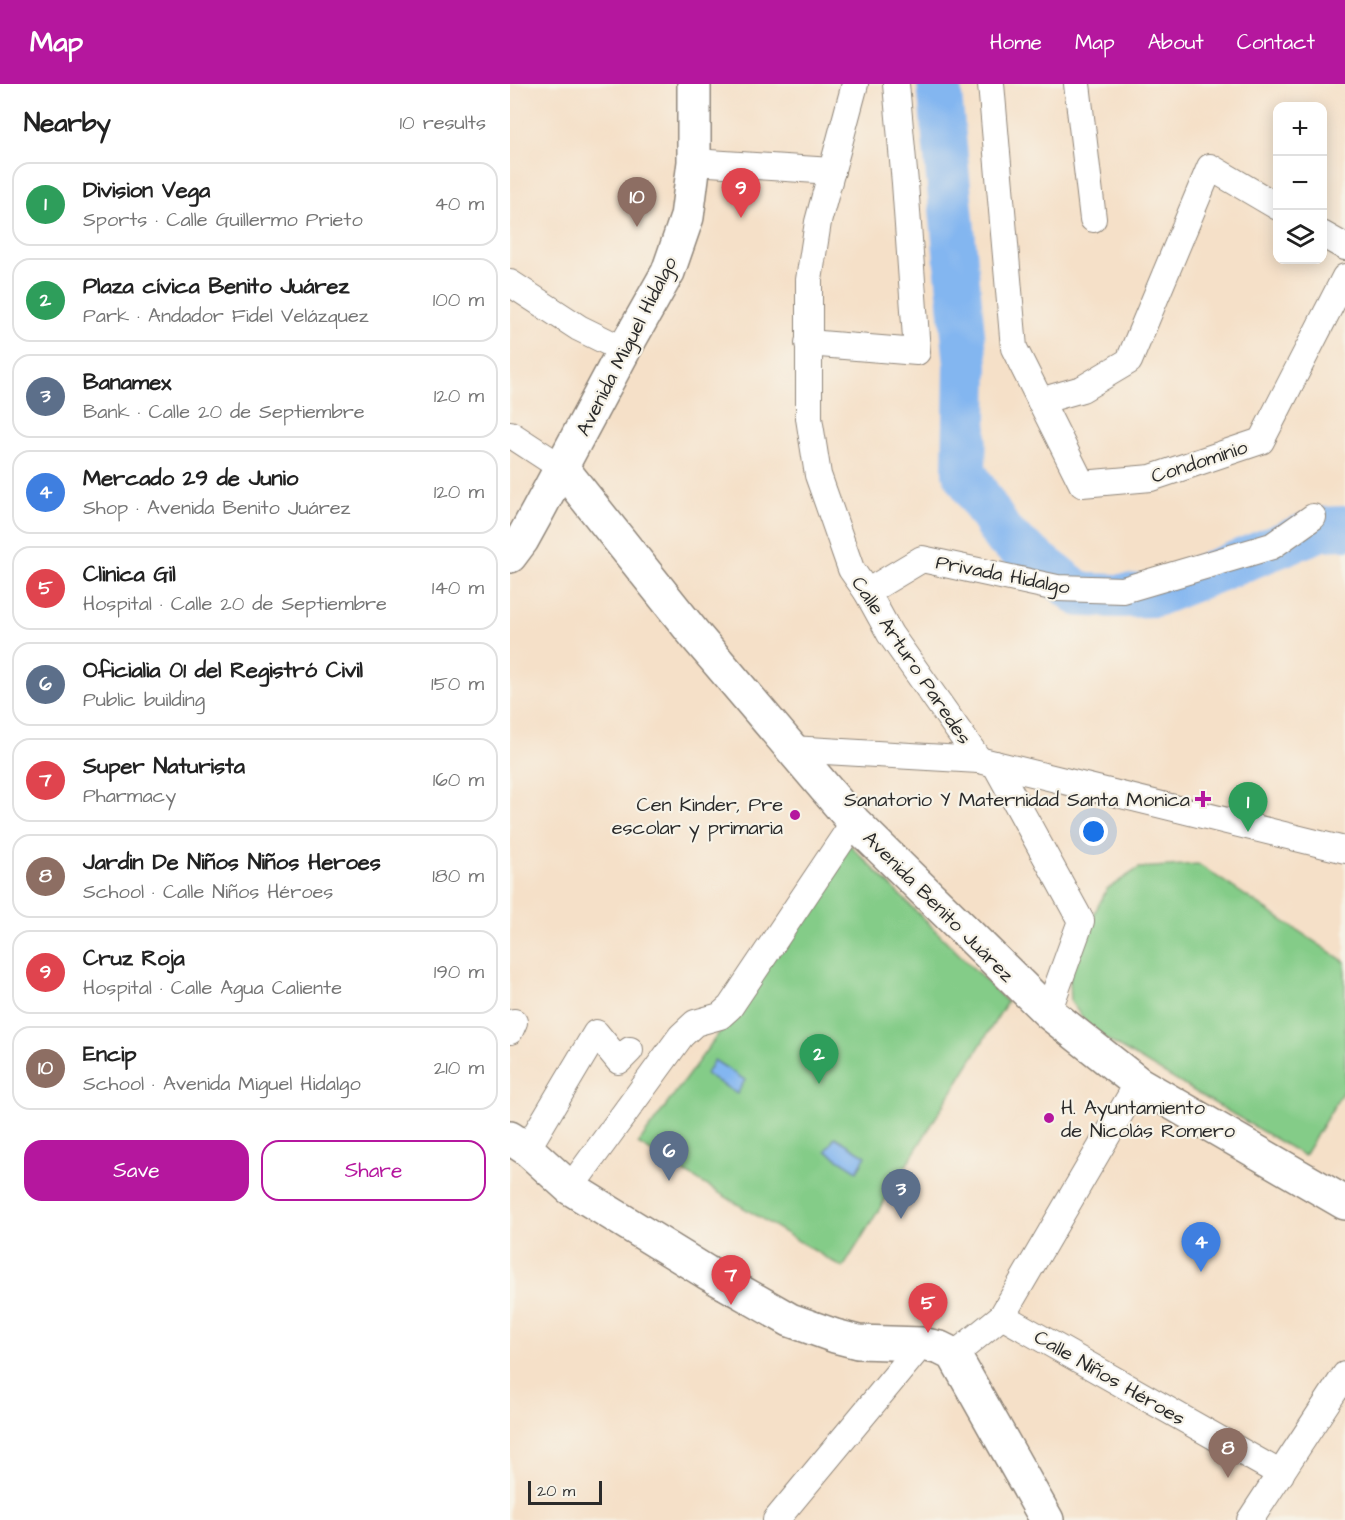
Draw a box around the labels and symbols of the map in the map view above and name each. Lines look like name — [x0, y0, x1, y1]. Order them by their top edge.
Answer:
pin: 9 — [722, 168, 760, 218]
pin: 10 — [618, 178, 656, 227]
street label: Avenida Miguel Hidalgo — [570, 252, 685, 441]
street label: Condominio — [1148, 433, 1251, 491]
street label: Privada Hidalgo — [933, 548, 1072, 603]
street label: Calle Arturo Paredes — [844, 571, 978, 750]
pin: 1 — [1228, 782, 1268, 832]
place label: Sanatorio Y Maternidad Santa Monica — [844, 786, 1190, 814]
marker: Sanatorio Y Maternidad Santa Monica — [1194, 790, 1212, 808]
place label: Cen Kinder, Pre escolar y primaria — [612, 791, 783, 843]
marker: Cen Kinder, Pre escolar y primaria — [788, 808, 802, 822]
your location — [1079, 817, 1108, 846]
street label: Avenida Benito Juárez — [856, 825, 1020, 989]
pin: 2 — [800, 1034, 838, 1084]
place label: H. Ayuntamiento de Nicolás Romero — [1061, 1094, 1235, 1145]
marker: H. Ayuntamiento de Nicolás Romero — [1042, 1111, 1056, 1125]
pin: 6 — [650, 1132, 688, 1181]
pin: 3 — [882, 1170, 920, 1219]
pin: 4 — [1182, 1222, 1220, 1272]
pin: 7 — [712, 1256, 750, 1305]
pin: 5 — [908, 1284, 948, 1333]
street label: Calle Niños Héroes — [1029, 1323, 1190, 1433]
pin: 8 — [1208, 1428, 1248, 1478]
scale bar — [528, 1478, 602, 1506]

